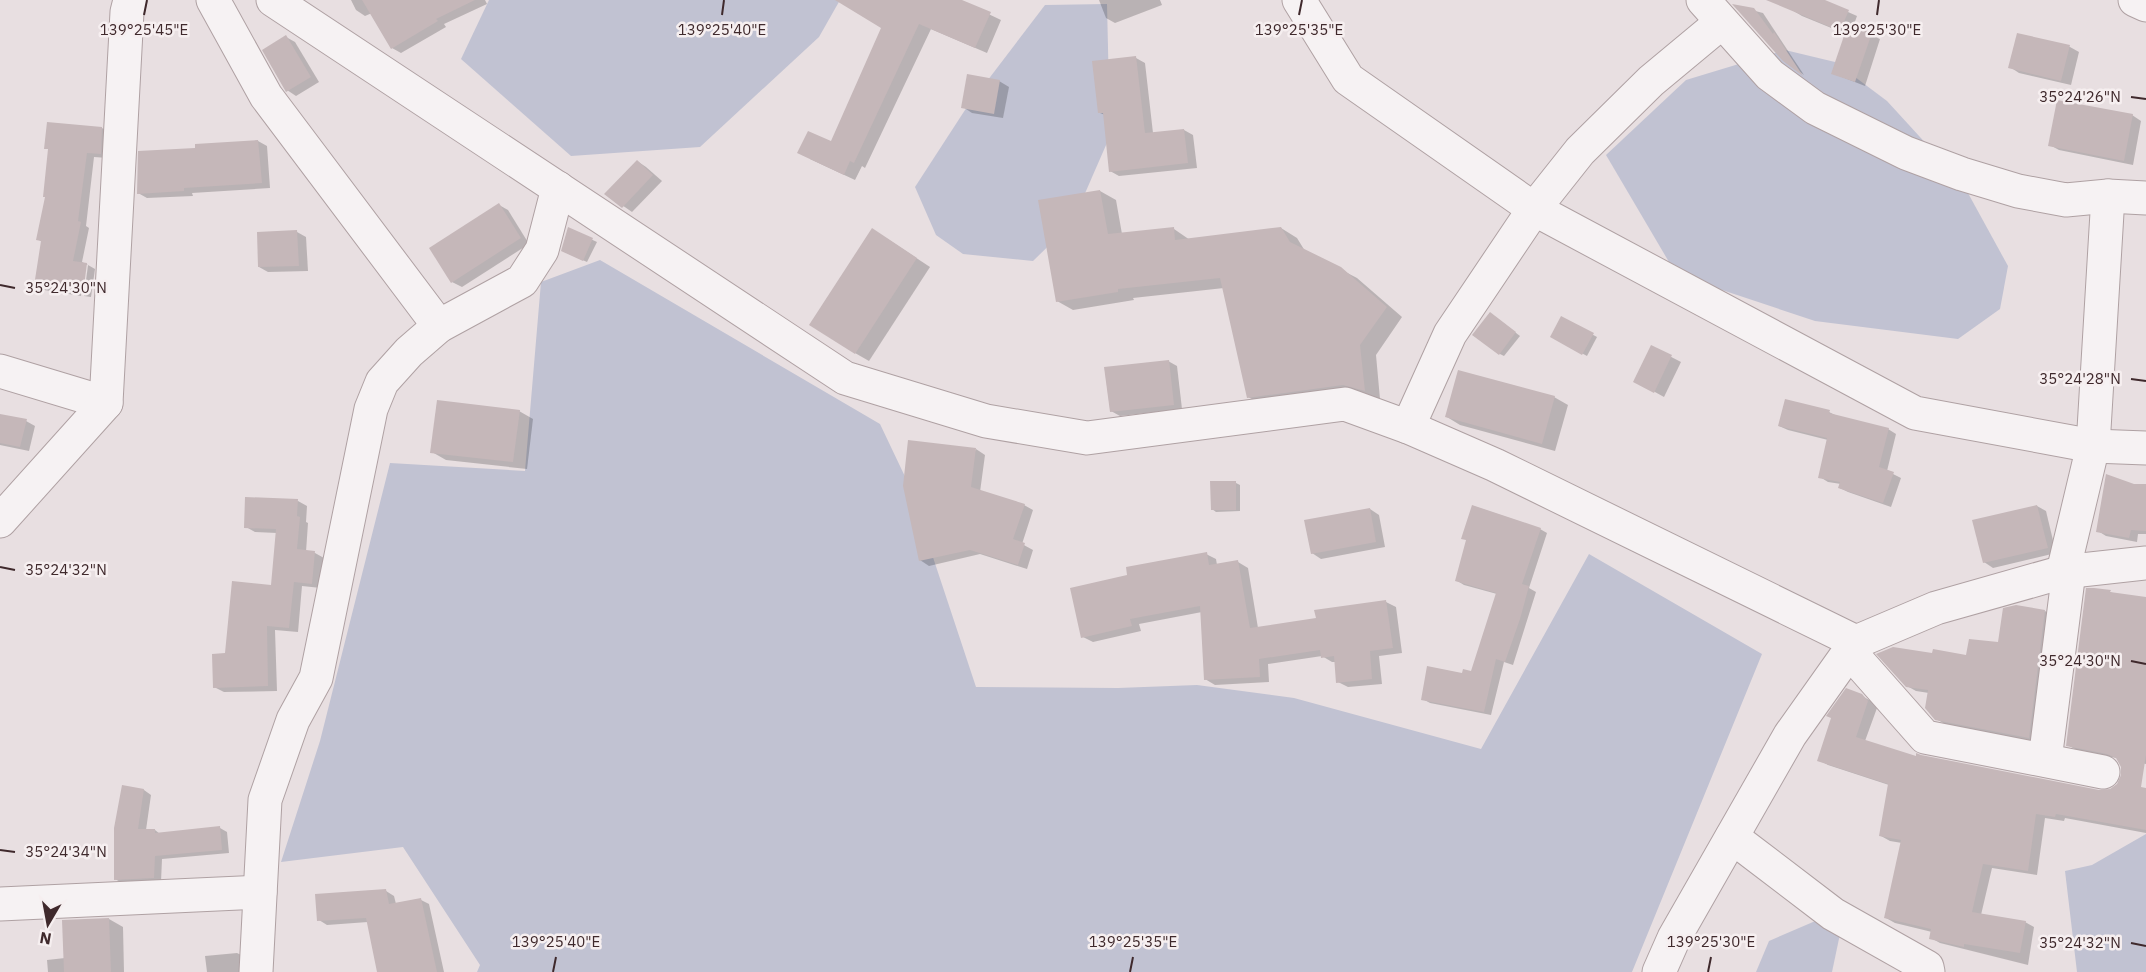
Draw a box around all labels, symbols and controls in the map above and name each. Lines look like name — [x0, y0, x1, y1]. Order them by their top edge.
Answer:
text: 139°25'45"E — [100, 20, 188, 39]
text: 139°25'40"E — [678, 20, 766, 39]
text: 139°25'35"E — [1255, 20, 1343, 39]
text: 139°25'30"E — [1833, 20, 1921, 39]
text: 35°24'26"N — [2039, 87, 2121, 106]
text: 35°24'30"N — [25, 278, 107, 297]
text: 35°24'28"N — [2039, 369, 2121, 388]
text: 35°24'32"N — [25, 560, 107, 579]
text: 35°24'30"N — [2039, 651, 2121, 670]
text: 35°24'34"N — [25, 842, 107, 861]
north arrow — [18, 894, 78, 954]
text: N — [38, 928, 53, 950]
text: 139°25'40"E — [512, 932, 600, 951]
text: 139°25'35"E — [1089, 932, 1177, 951]
text: 139°25'30"E — [1667, 932, 1755, 951]
text: 35°24'32"N — [2039, 933, 2121, 952]

